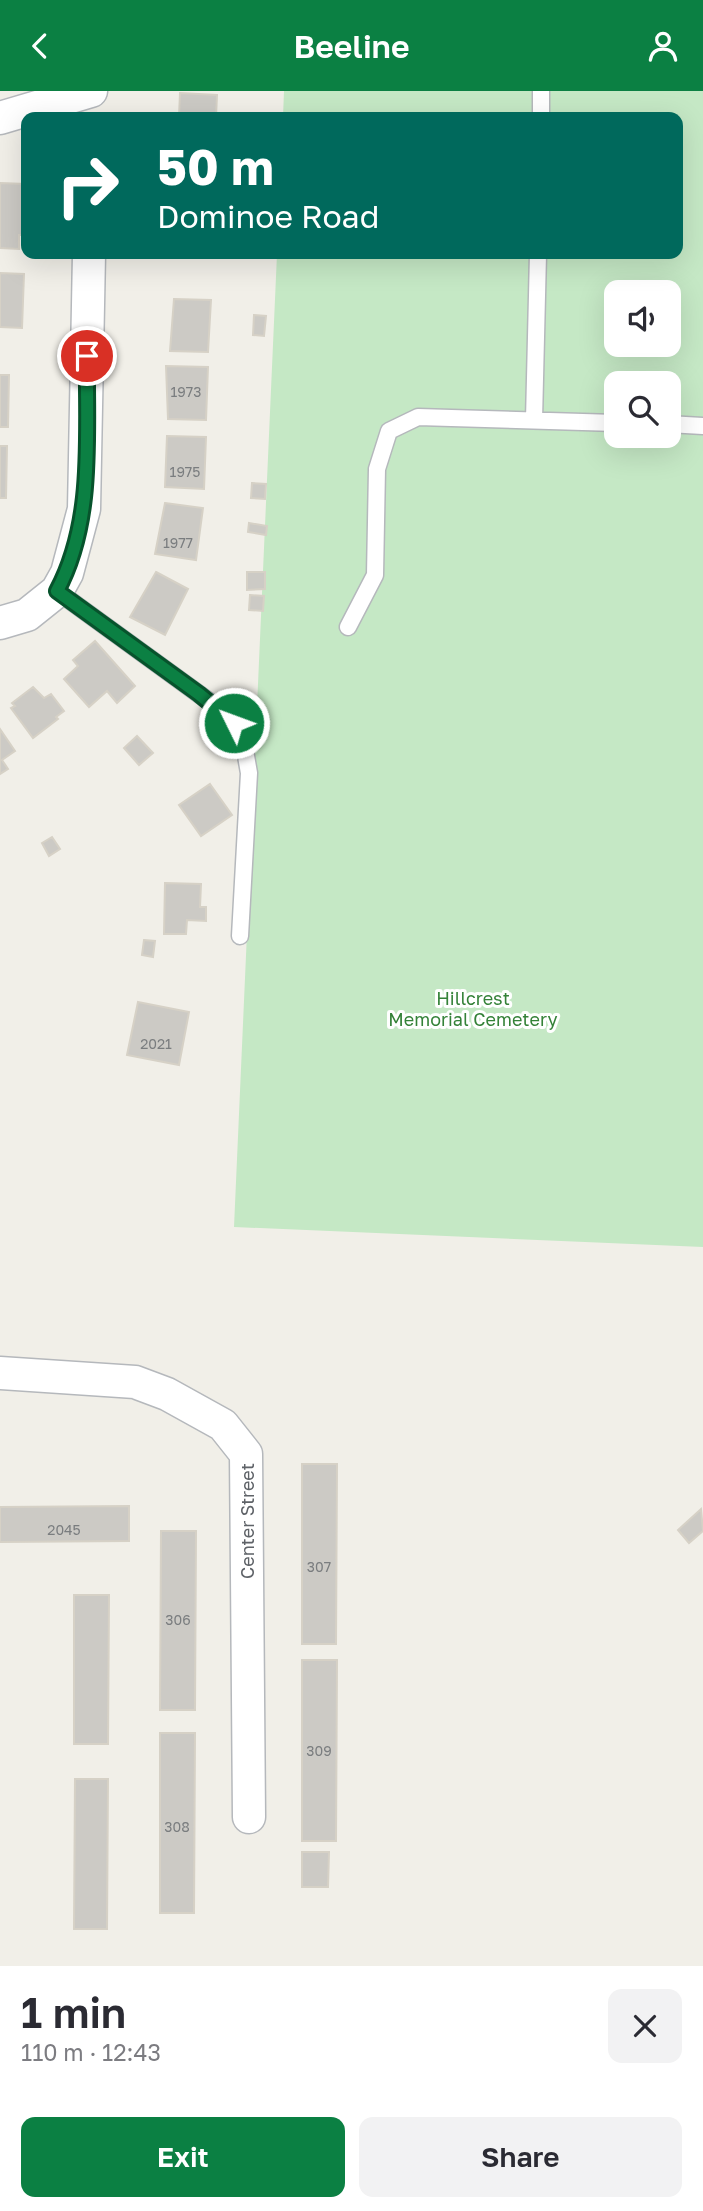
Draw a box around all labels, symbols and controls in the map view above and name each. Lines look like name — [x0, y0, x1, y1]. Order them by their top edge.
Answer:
icon: back — [21, 27, 59, 65]
text: Beeline — [293, 27, 410, 65]
icon: person — [644, 27, 682, 65]
text: 50 m — [157, 137, 274, 196]
icon: right — [42, 140, 133, 231]
text: Dominoe Road — [157, 197, 379, 235]
map controls — [604, 280, 681, 448]
button: sound — [604, 280, 681, 357]
pin — [57, 326, 117, 386]
icon: arrive — [68, 337, 106, 375]
button: search — [604, 371, 681, 448]
house number: 1973 — [171, 383, 201, 400]
house number: 1975 — [170, 463, 200, 480]
house number: 1977 — [163, 534, 193, 551]
position arrow — [197, 686, 271, 760]
park label: Hillcrest Memorial Cemetery — [388, 987, 558, 1030]
house number: 2021 — [140, 1035, 172, 1052]
street label: Center Street — [236, 1463, 258, 1579]
house number: 2045 — [47, 1521, 81, 1538]
house number: 307 — [307, 1558, 331, 1575]
house number: 306 — [165, 1611, 191, 1628]
house number: 309 — [306, 1742, 332, 1759]
house number: 308 — [164, 1818, 190, 1835]
text: 1 min — [21, 1987, 126, 2037]
button: close — [608, 1989, 682, 2063]
text: 110 m · 12:43 — [21, 2038, 161, 2066]
button: Exit — [21, 2117, 345, 2197]
button: Share — [359, 2117, 682, 2197]

